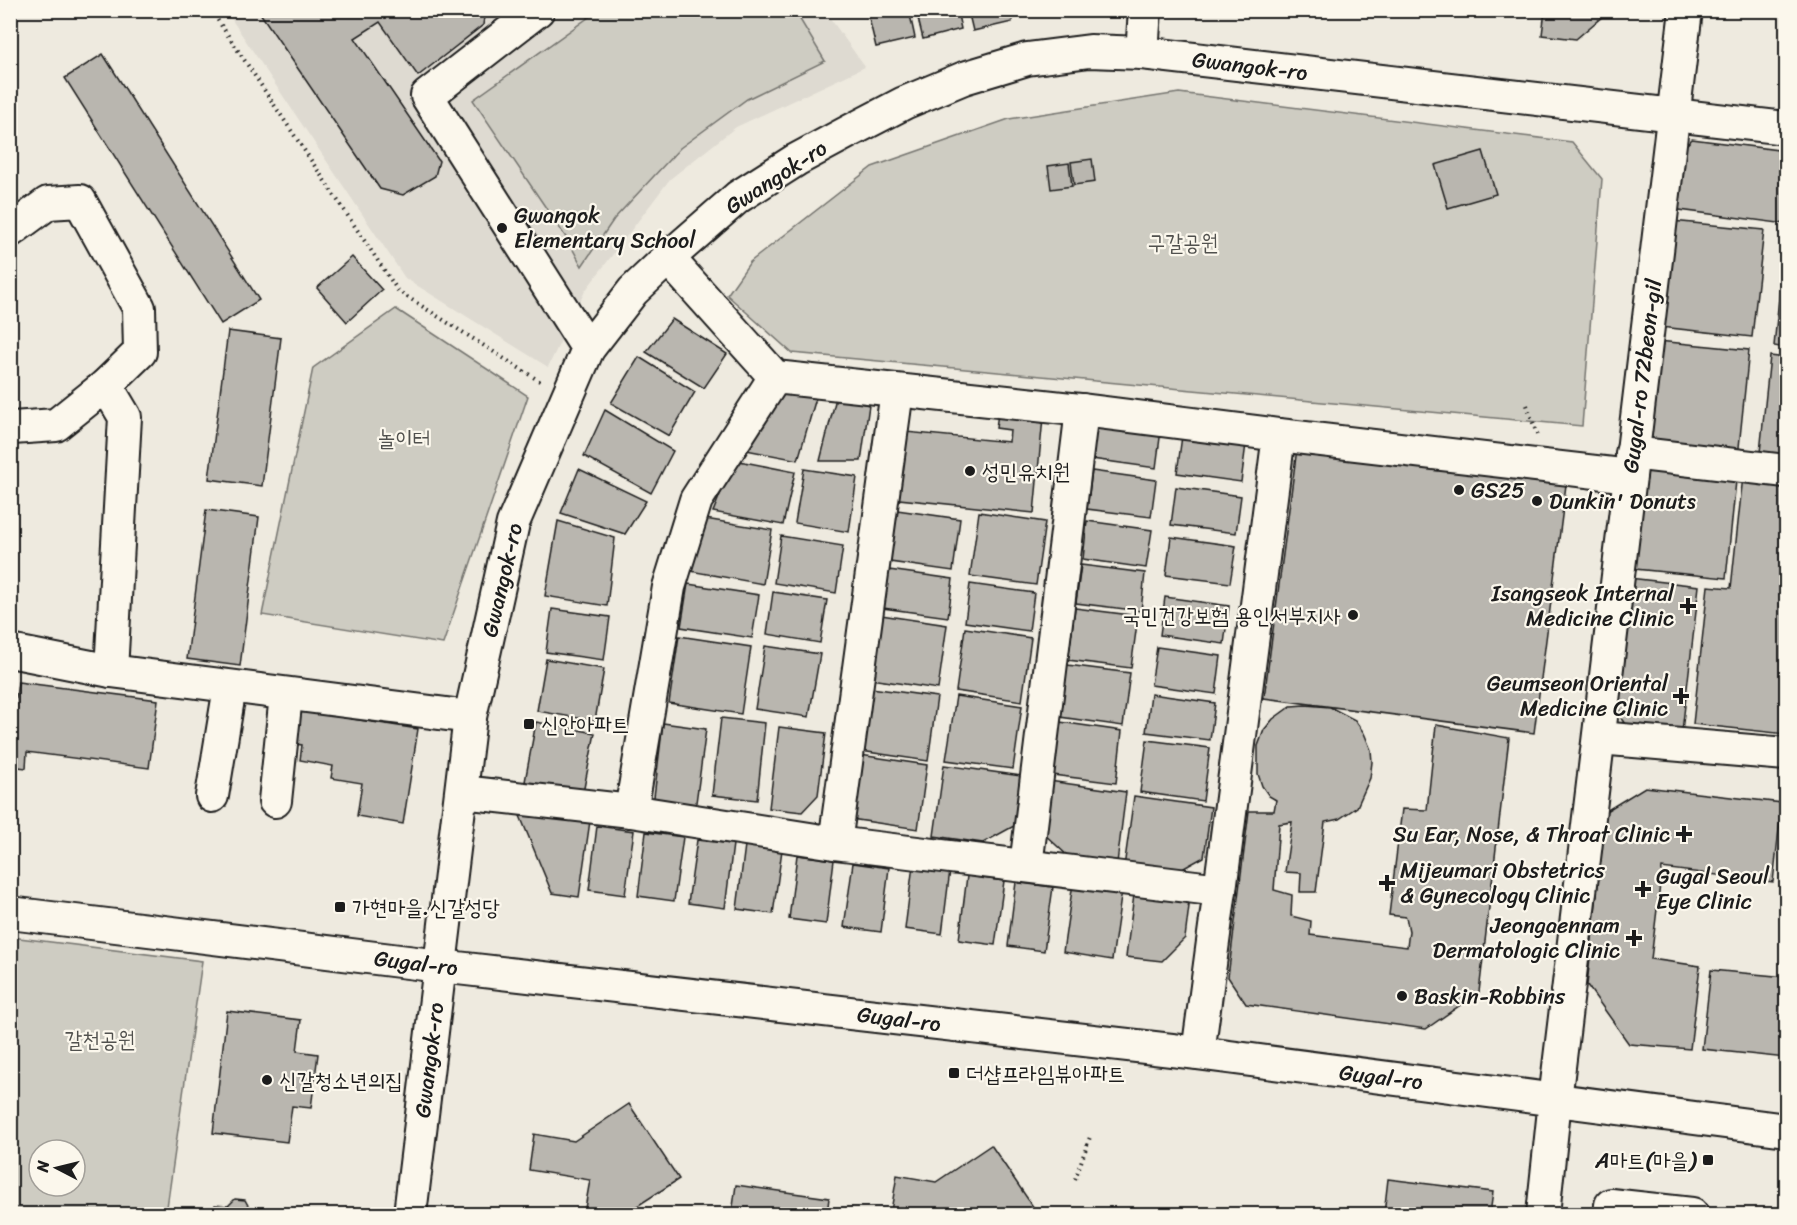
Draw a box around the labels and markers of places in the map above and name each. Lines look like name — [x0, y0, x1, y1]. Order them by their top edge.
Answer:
place label: Gwangok Elementary School — [514, 196, 696, 260]
marker: Gwangok Elementary School — [495, 221, 509, 235]
place label: 성민유치원 — [982, 452, 1071, 491]
marker: 성민유치원 — [963, 464, 977, 478]
place label: GS25 — [1471, 471, 1525, 510]
place label: Dunkin' Donuts — [1549, 482, 1696, 521]
marker: GS25 — [1452, 483, 1466, 497]
marker: Dunkin' Donuts — [1530, 494, 1544, 508]
place label: Isangseok Internal Medicine Clinic — [1491, 574, 1675, 638]
place label: 국민건강보험 용인서부지사 — [1123, 596, 1341, 635]
marker: Isangseok Internal Medicine Clinic — [1679, 597, 1697, 615]
marker: 국민건강보험 용인서부지사 — [1346, 608, 1360, 622]
place label: Geumseon Oriental Medicine Clinic — [1487, 664, 1669, 728]
marker: Geumseon Oriental Medicine Clinic — [1672, 687, 1690, 705]
place label: 신안아파트 — [541, 705, 630, 744]
marker: 신안아파트 — [522, 717, 536, 731]
place label: Su Ear, Nose, & Throat Clinic — [1393, 815, 1670, 854]
marker: Su Ear, Nose, & Throat Clinic — [1675, 825, 1693, 843]
place label: Mijeumari Obstetrics & Gynecology Clinic — [1400, 851, 1606, 915]
place label: Gugal Seoul Eye Clinic — [1656, 857, 1770, 921]
marker: Mijeumari Obstetrics & Gynecology Clinic — [1378, 874, 1396, 892]
marker: Gugal Seoul Eye Clinic — [1634, 880, 1652, 898]
place label: 가현마을.신갈성당 — [352, 888, 500, 927]
marker: 가현마을.신갈성당 — [333, 900, 347, 914]
place label: Jeongaennam Dermatologic Clinic — [1433, 906, 1620, 970]
marker: Jeongaennam Dermatologic Clinic — [1625, 929, 1643, 947]
place label: Baskin-Robbins — [1414, 977, 1566, 1016]
marker: Baskin-Robbins — [1395, 989, 1409, 1003]
place label: 더샵프라임뷰아파트 — [966, 1054, 1125, 1093]
place label: 신갈청소년의집 — [279, 1061, 403, 1100]
marker: 더샵프라임뷰아파트 — [947, 1066, 961, 1080]
marker: 신갈청소년의집 — [260, 1073, 274, 1087]
place label: A마트(마을) — [1594, 1141, 1697, 1180]
marker: A마트(마을) — [1701, 1153, 1715, 1167]

